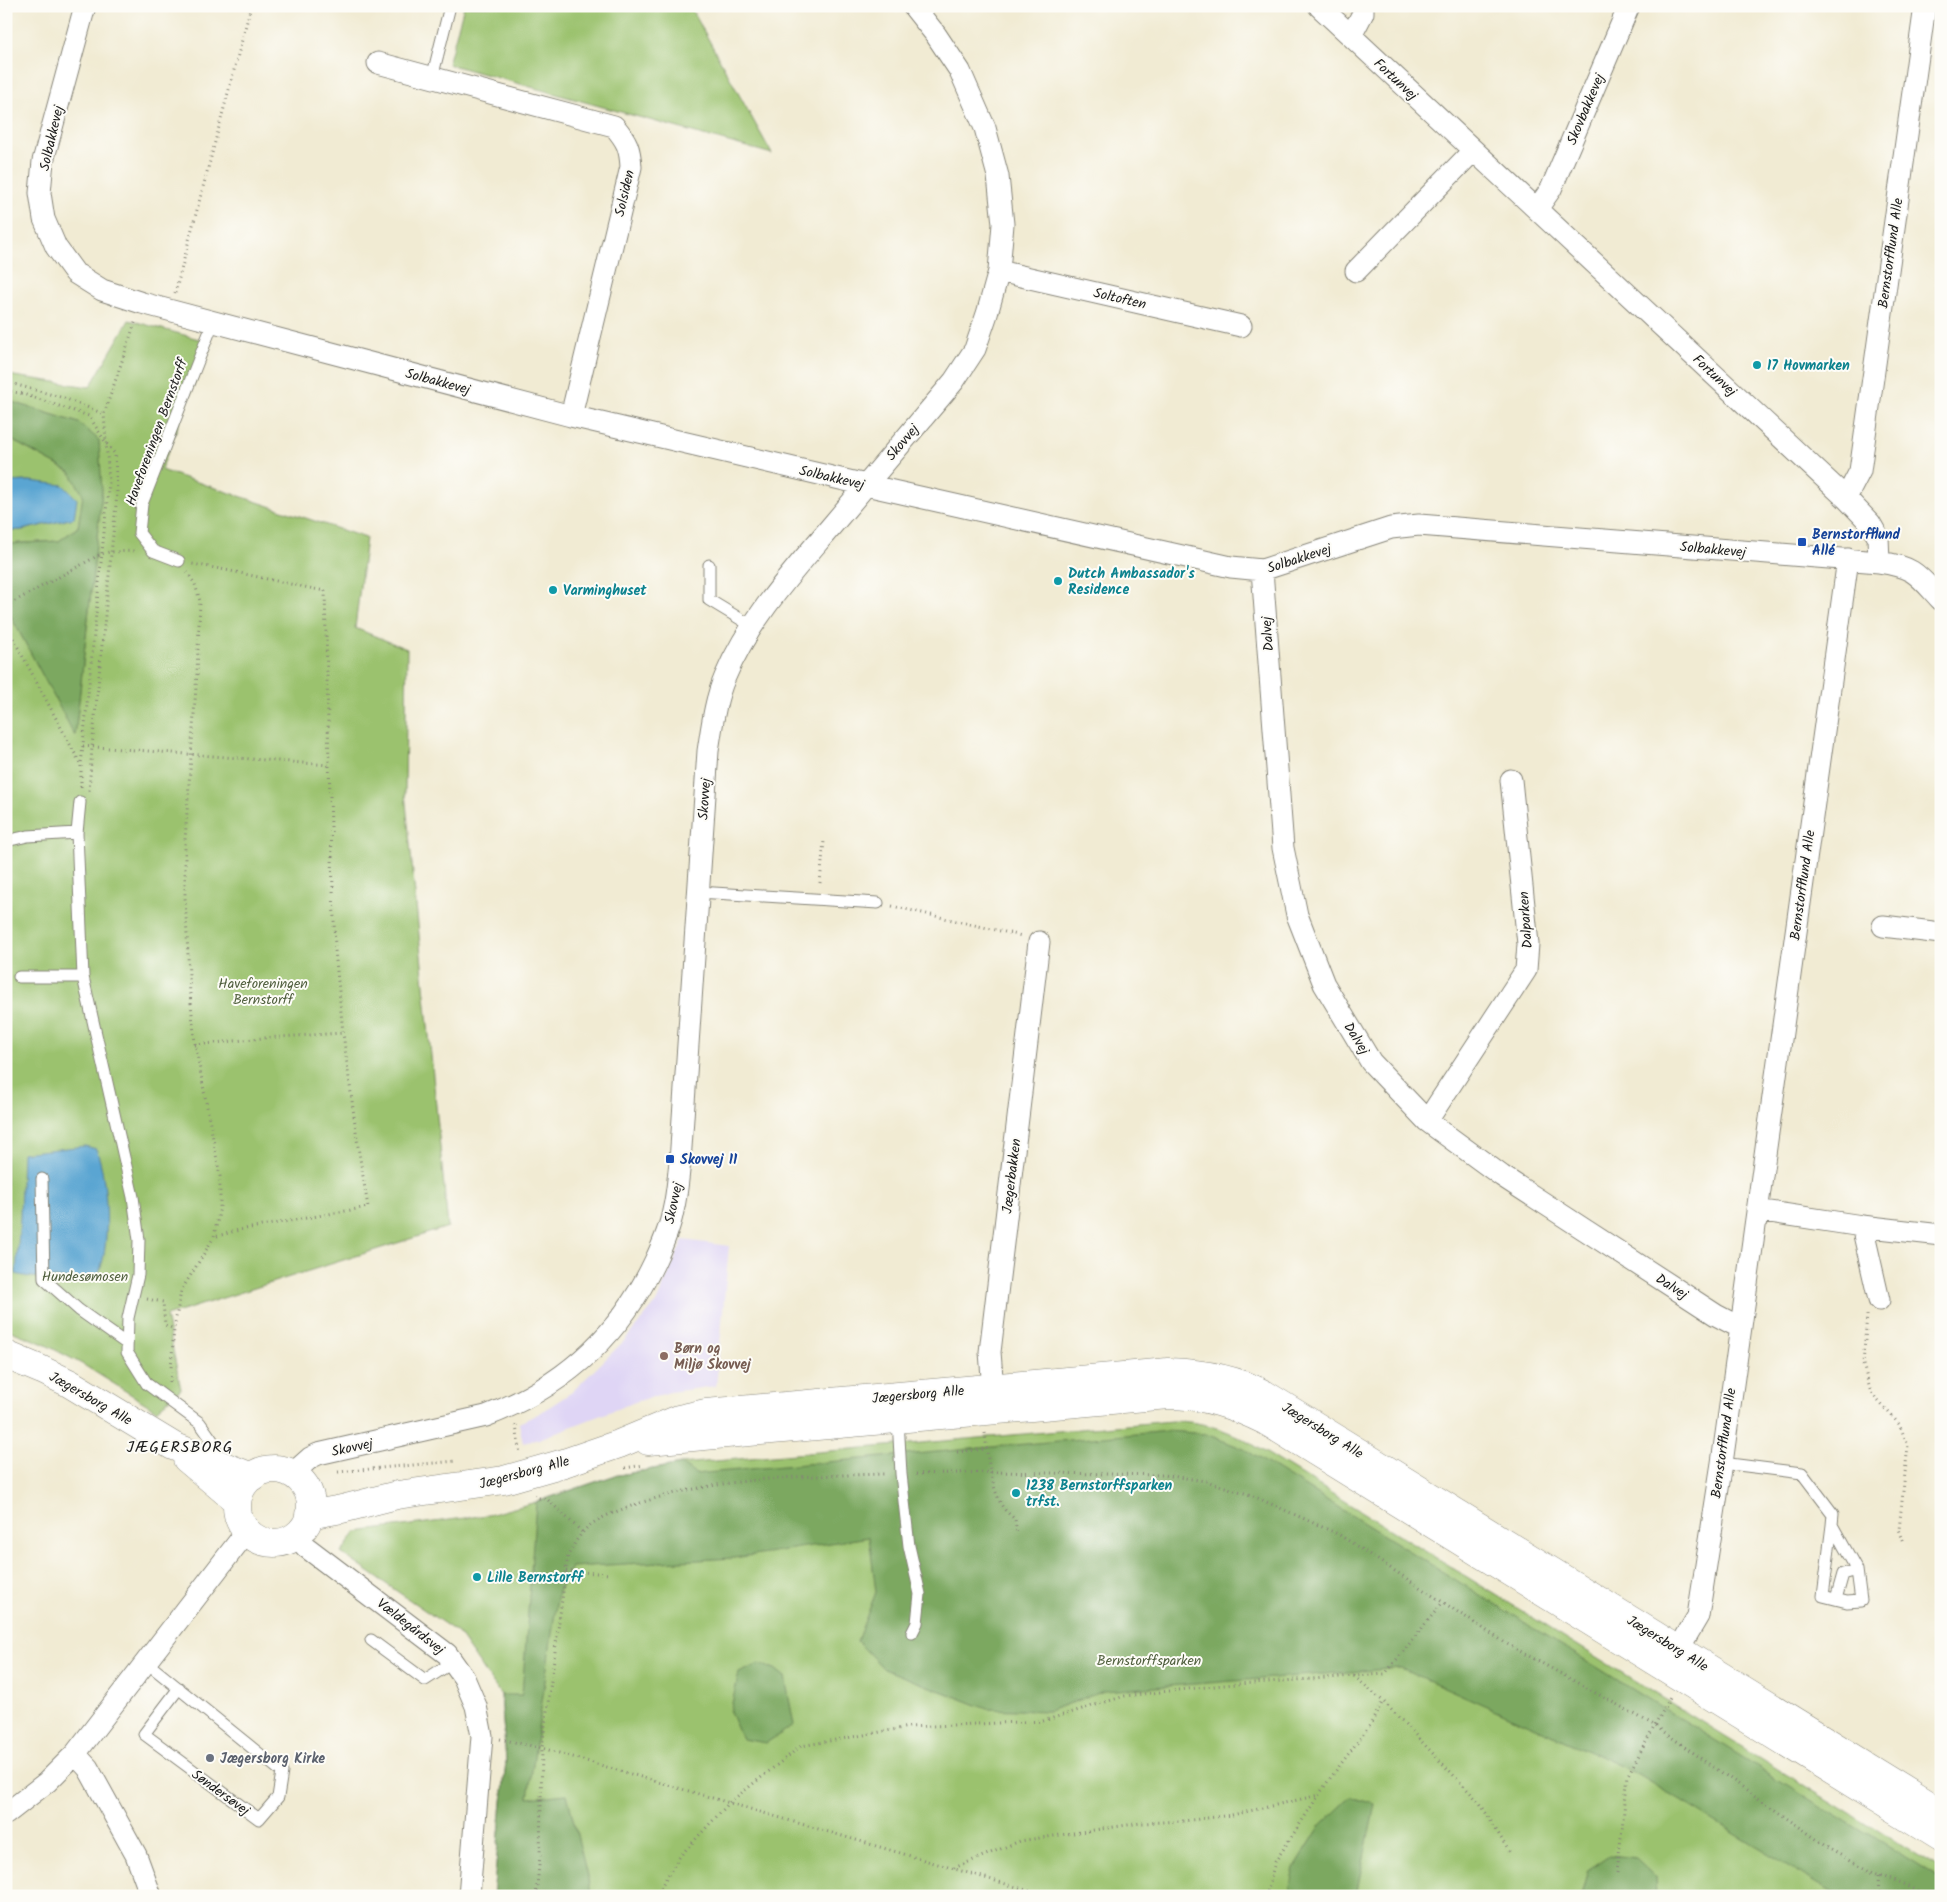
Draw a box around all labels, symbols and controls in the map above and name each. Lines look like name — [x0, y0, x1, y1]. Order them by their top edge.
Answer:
street label: Fortunvej — [1368, 53, 1423, 106]
street label: Skovbakkevej — [1561, 70, 1611, 148]
street label: Solbakkevej — [34, 103, 70, 173]
street label: Solsiden — [609, 168, 641, 219]
street label: Bernstorfflund Alle — [1872, 196, 1910, 310]
street label: Soltoften — [1091, 282, 1148, 316]
street label: Fortunvej — [1687, 349, 1742, 402]
street label: Haveforeningen Bernstorff — [120, 354, 194, 509]
place label: 17 Hovmarken — [1767, 355, 1850, 377]
marker: 17 Hovmarken — [1751, 359, 1763, 371]
street label: Solbakkevej — [403, 363, 473, 401]
street label: Skovvej — [881, 419, 925, 466]
street label: Solbakkevej — [797, 460, 867, 496]
place label: Bernstorfflund Allé — [1812, 524, 1901, 562]
street label: Solbakkevej — [1679, 536, 1747, 564]
marker: Bernstorfflund Allé — [1796, 536, 1808, 548]
street label: Solbakkevej — [1264, 538, 1335, 580]
place label: Dutch Ambassador's Residence — [1068, 563, 1195, 601]
marker: Dutch Ambassador's Residence — [1052, 575, 1064, 587]
place label: Varminghuset — [563, 580, 647, 602]
marker: Varminghuset — [547, 584, 559, 596]
street label: Dalvej — [1256, 615, 1280, 652]
street label: Skovvej — [693, 777, 717, 821]
street label: Bernstorfflund Alle — [1784, 828, 1822, 942]
street label: Dalparken — [1513, 891, 1539, 949]
park label: Haveforeningen Bernstorff — [218, 973, 308, 1011]
street label: Dalvej — [1338, 1018, 1375, 1059]
street label: Jægerbakken — [996, 1137, 1028, 1215]
place label: Skovvej 11 — [680, 1149, 738, 1171]
marker: Skovvej 11 — [664, 1153, 676, 1165]
street label: Skovvej — [659, 1180, 689, 1226]
park label: Hundesømosen — [42, 1266, 128, 1288]
street label: Dalvej — [1651, 1268, 1692, 1306]
place label: Børn og Miljø Skovvej — [674, 1338, 752, 1376]
marker: Børn og Miljø Skovvej — [658, 1350, 670, 1362]
street label: Jægersborg Alle — [45, 1366, 137, 1432]
street label: Jægersborg Alle — [871, 1380, 966, 1410]
street label: Bernstorfflund Alle — [1705, 1386, 1743, 1500]
street label: Jægersborg Alle — [1277, 1397, 1368, 1465]
street label: Skovvej — [329, 1433, 375, 1463]
district label: JÆGERSBORG — [127, 1435, 233, 1460]
street label: Jægersborg Alle — [477, 1450, 573, 1496]
place label: 1238 Bernstorffsparken trfst. — [1026, 1475, 1173, 1513]
marker: 1238 Bernstorffsparken trfst. — [1010, 1487, 1022, 1499]
place label: Lille Bernstorff — [487, 1567, 585, 1589]
marker: Lille Bernstorff — [471, 1571, 483, 1583]
street label: Vældegårdsvej — [372, 1593, 449, 1661]
street label: Jægersborg Alle — [1622, 1610, 1713, 1678]
park label: Bernstorffsparken — [1097, 1650, 1201, 1672]
place label: Jægersborg Kirke — [220, 1748, 325, 1770]
marker: Jægersborg Kirke — [204, 1752, 216, 1764]
street label: Søndersøvej — [187, 1764, 254, 1822]

